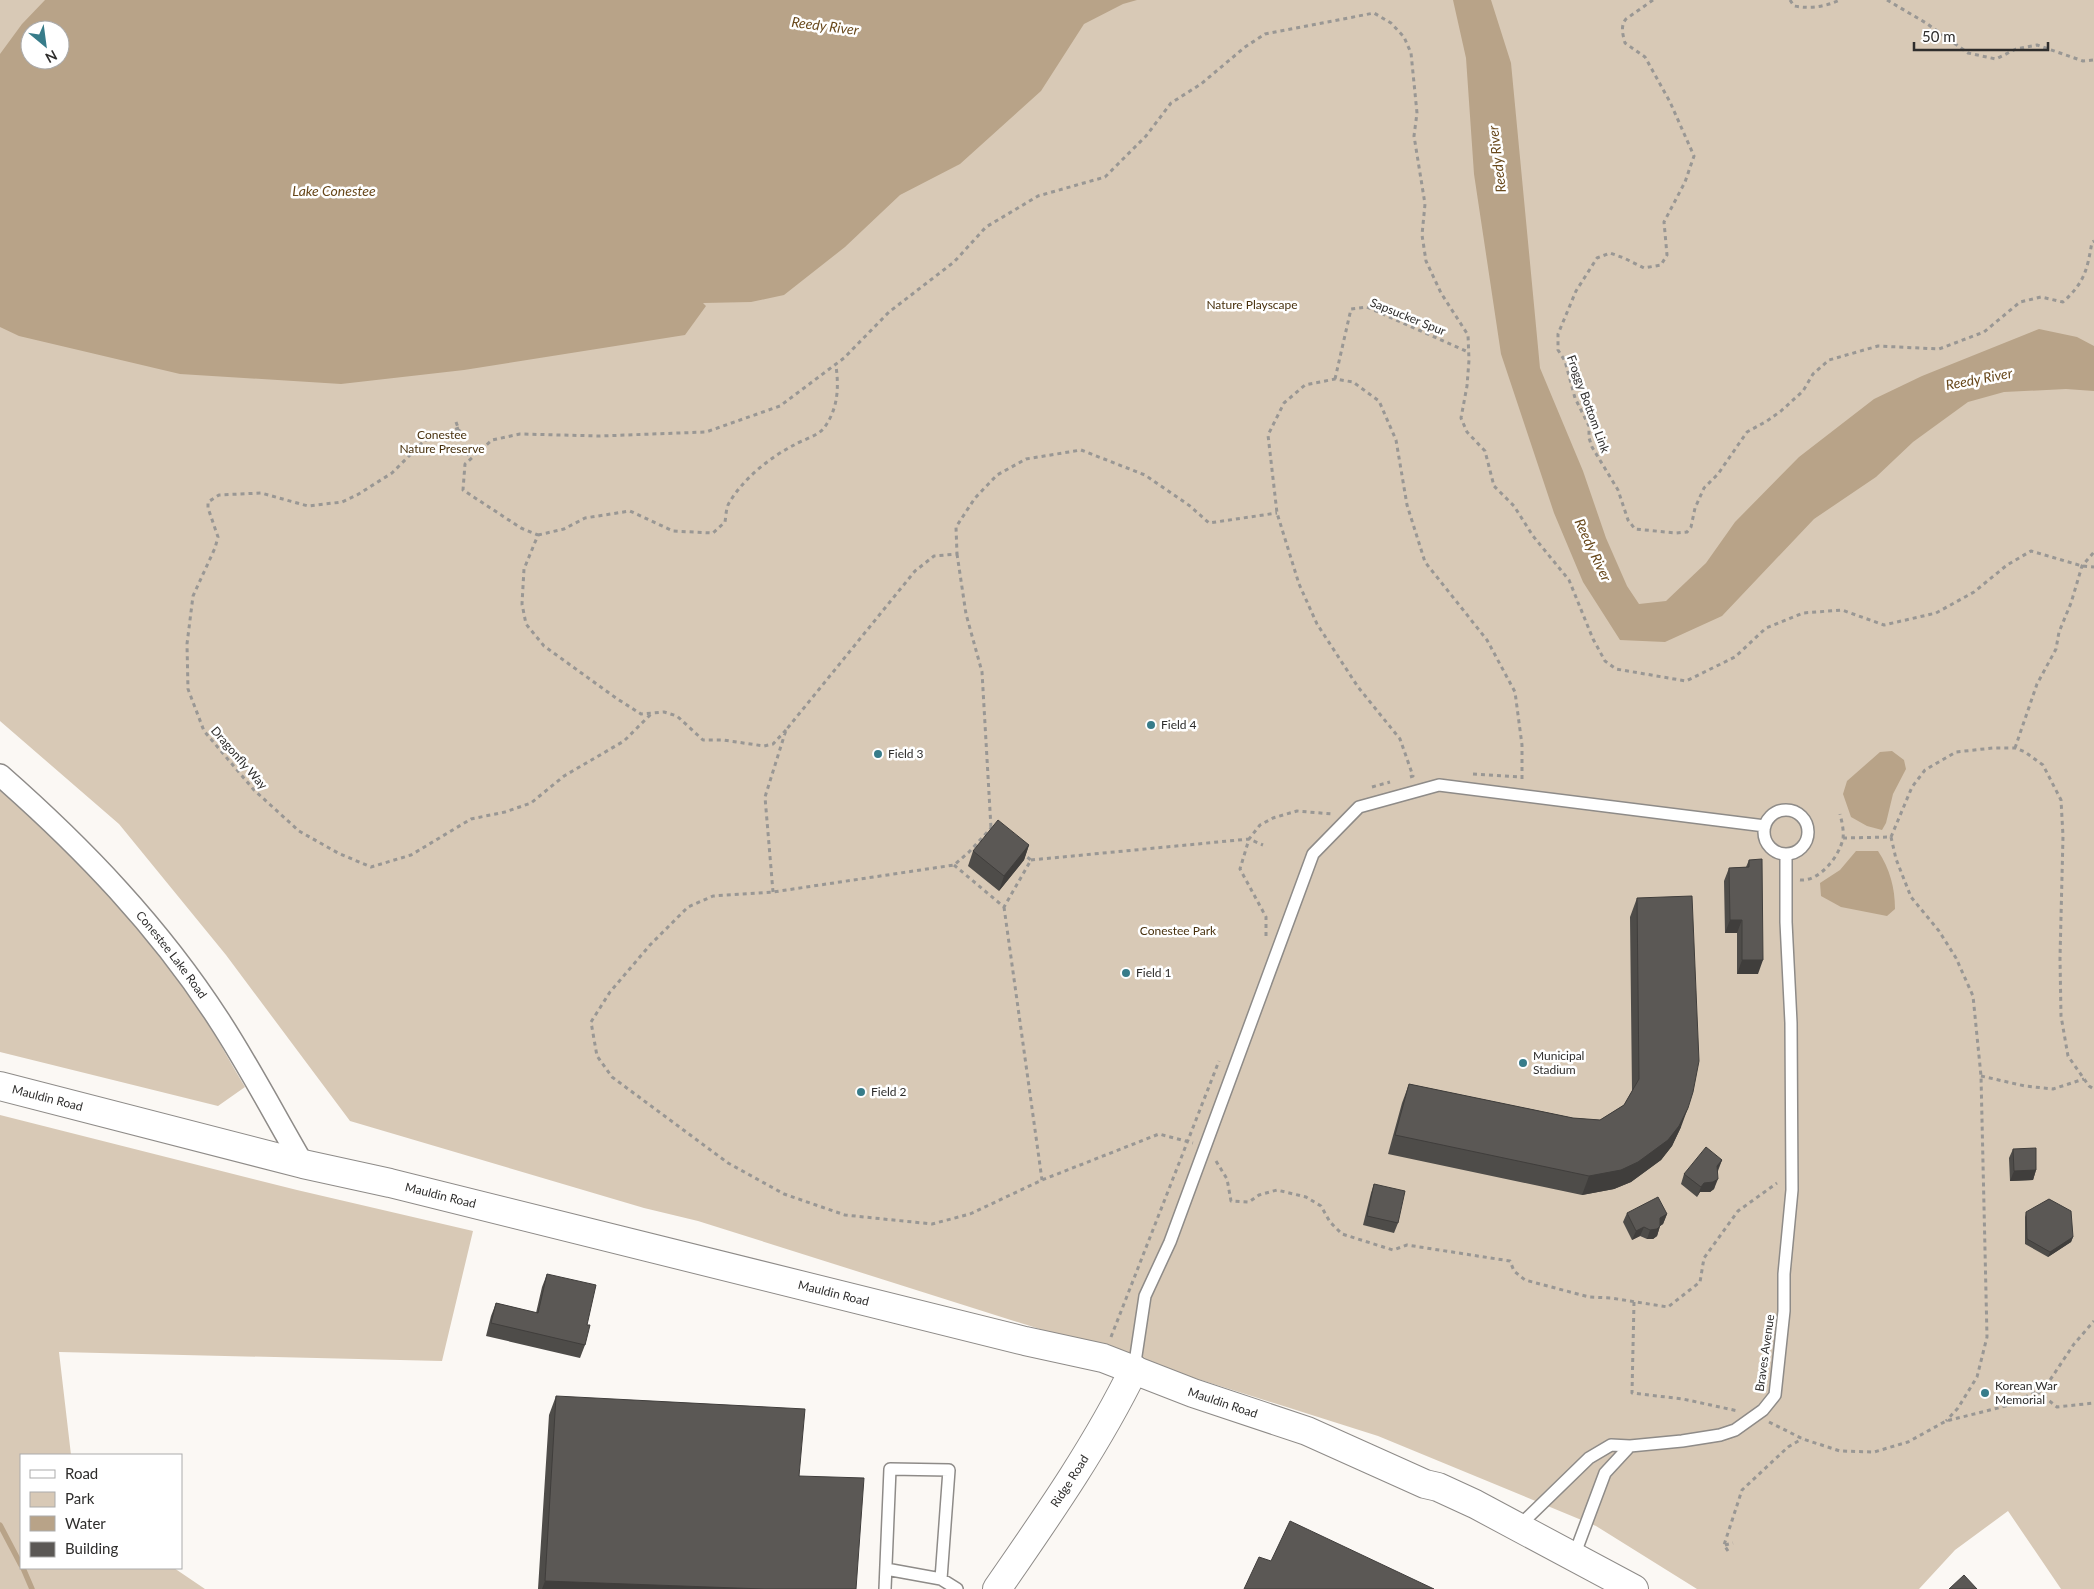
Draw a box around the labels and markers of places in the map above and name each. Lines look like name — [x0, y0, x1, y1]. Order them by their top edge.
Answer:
place label: Field 4 — [1161, 717, 1197, 732]
marker: Field 4 — [1145, 719, 1157, 731]
place label: Field 3 — [888, 746, 924, 761]
marker: Field 3 — [872, 748, 884, 760]
place label: Field 1 — [1136, 965, 1172, 980]
marker: Field 1 — [1120, 967, 1132, 979]
place label: Municipal Stadium — [1533, 1048, 1584, 1077]
marker: Municipal Stadium — [1517, 1057, 1529, 1069]
place label: Field 2 — [871, 1084, 907, 1099]
marker: Field 2 — [855, 1086, 867, 1098]
place label: Korean War Memorial — [1995, 1378, 2058, 1407]
marker: Korean War Memorial — [1979, 1387, 1991, 1399]

